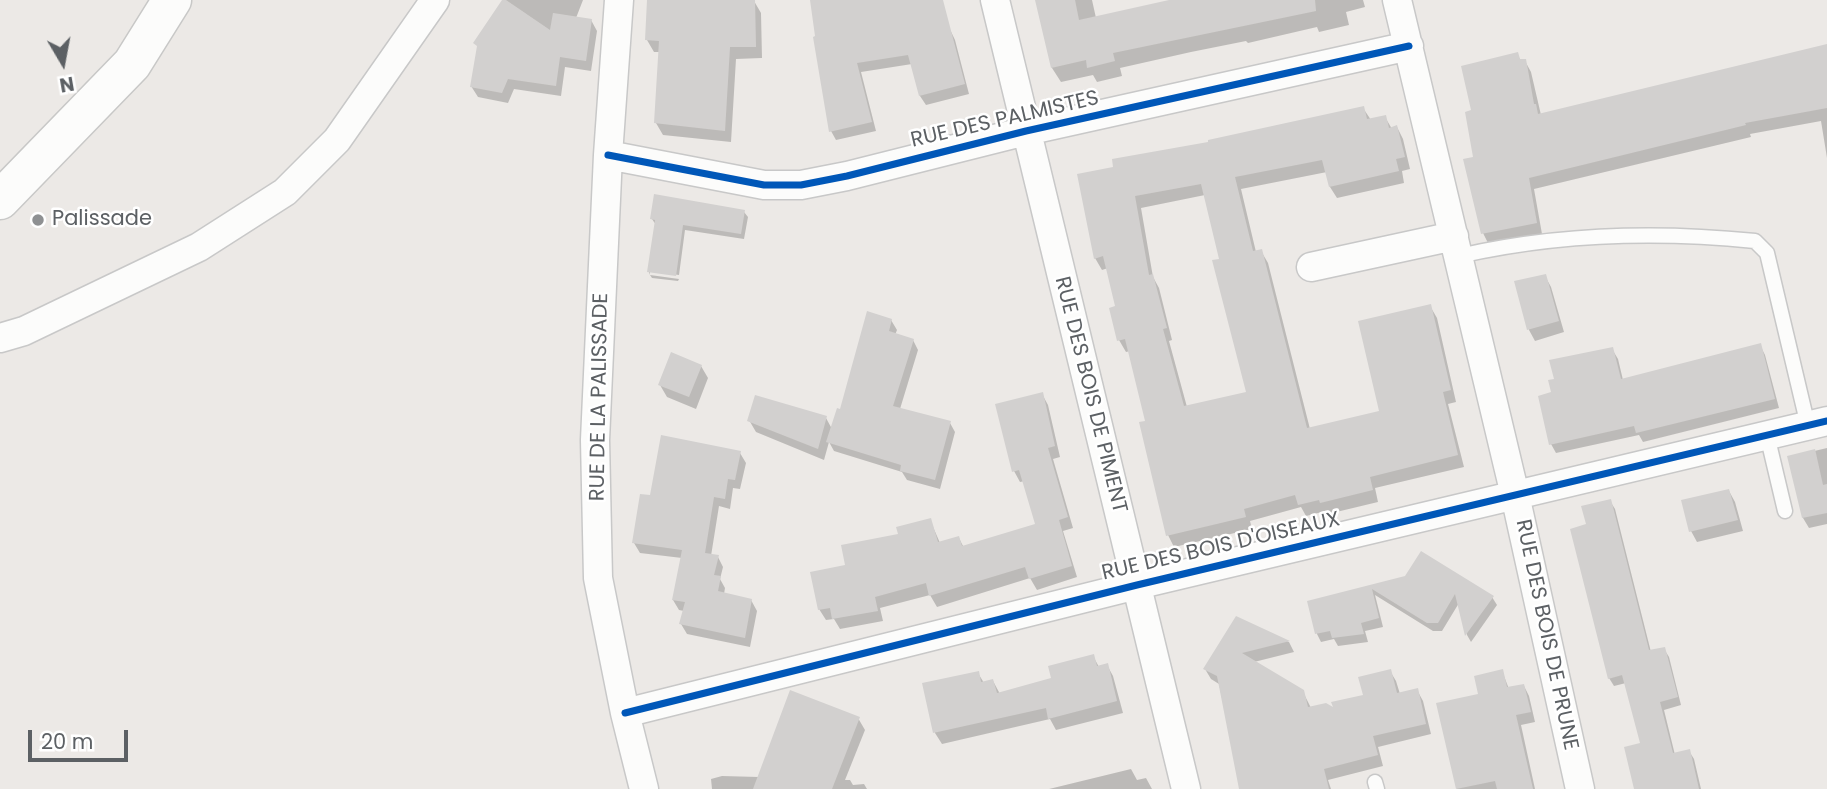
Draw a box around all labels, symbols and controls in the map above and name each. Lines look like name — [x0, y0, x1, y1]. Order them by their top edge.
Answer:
north arrow — [28, 28, 98, 98]
text: N — [57, 70, 76, 99]
street label: RUE DES PALMISTES — [908, 86, 1102, 154]
place label: Palissade — [52, 207, 152, 233]
marker: Palissade — [30, 212, 46, 228]
street label: RUE DES BOIS DE PIMENT — [1048, 274, 1132, 516]
street label: RUE DE LA PALISSADE — [586, 293, 614, 501]
street label: RUE DES BOIS D'OISEAUX — [1099, 507, 1343, 587]
street label: RUE DES BOIS DE PRUNE — [1509, 517, 1583, 753]
scale bar — [32, 716, 131, 760]
text: 20 m — [41, 727, 94, 756]

